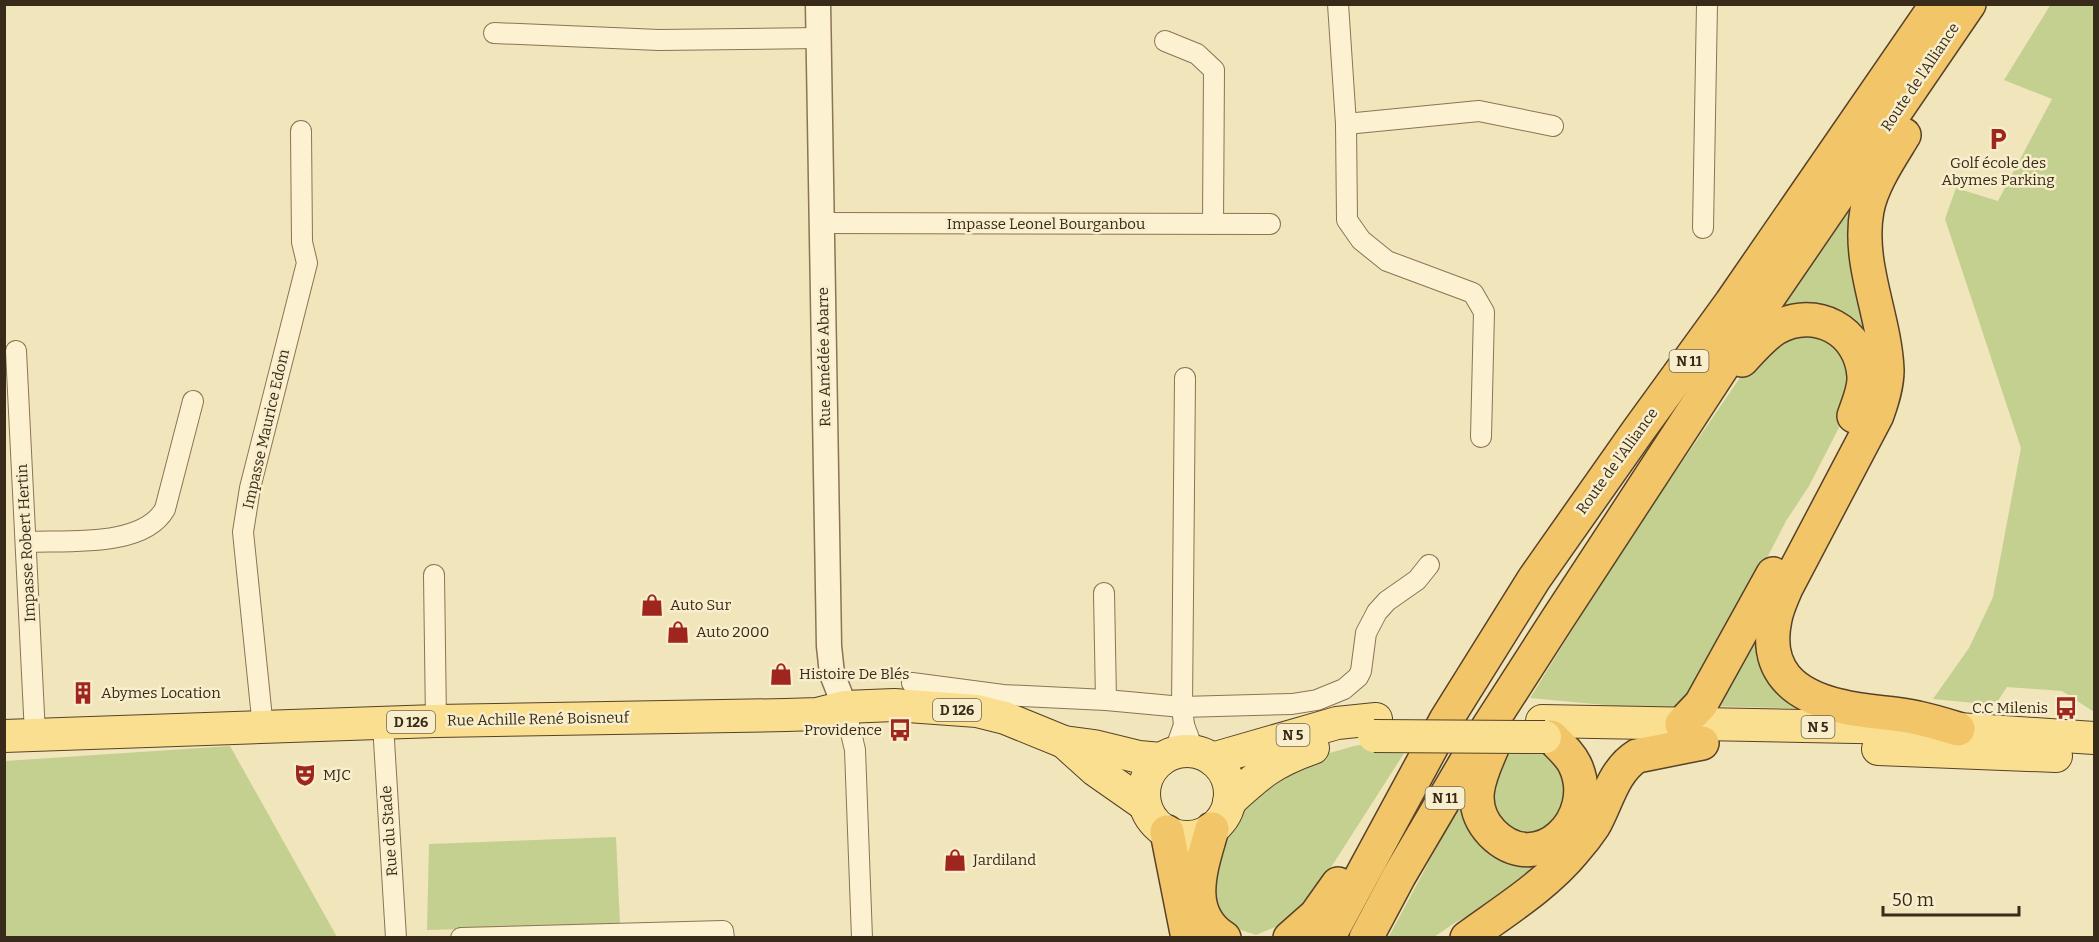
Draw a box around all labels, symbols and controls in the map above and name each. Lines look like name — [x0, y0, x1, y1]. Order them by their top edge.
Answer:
street label: Route de l'Alliance — [1877, 19, 1963, 135]
parking icon: Golf école des Abymes Parking — [1985, 126, 2011, 152]
place label: Golf école des Abymes Parking — [1941, 154, 2055, 189]
street label: Impasse Leonel Bourganbou — [947, 215, 1145, 233]
street label: Rue Amédée Abarre — [814, 287, 834, 427]
street label: Impasse Maurice Edom — [239, 347, 293, 511]
road number: N 11 — [1670, 350, 1708, 372]
street label: Route de l'Alliance — [1572, 404, 1662, 518]
street label: Impasse Robert Hertin — [13, 463, 39, 623]
shop icon: Auto Sur — [639, 592, 665, 618]
place label: Auto Sur — [670, 596, 731, 614]
shop icon: Auto 2000 — [665, 619, 691, 645]
place label: Auto 2000 — [696, 623, 769, 641]
shop icon: Histoire De Blés — [768, 661, 794, 687]
place label: Histoire De Blés — [799, 665, 909, 683]
building icon: Abymes Location — [70, 680, 96, 706]
place label: Abymes Location — [101, 684, 221, 702]
bus stop icon: C.C Milenis — [2053, 695, 2079, 721]
road number: D 126 — [933, 699, 981, 721]
place label: C.C Milenis — [1972, 699, 2048, 717]
street label: Rue Achille René Boisneuf — [447, 708, 631, 730]
road number: D 126 — [387, 711, 435, 733]
road number: N 5 — [1802, 716, 1834, 738]
bus stop icon: Providence — [887, 717, 913, 743]
place label: Providence — [804, 721, 882, 739]
road number: N 5 — [1276, 724, 1310, 746]
theatre icon: MJC — [292, 762, 318, 788]
place label: MJC — [323, 766, 351, 784]
street label: Rue du Stade — [377, 785, 401, 877]
road number: N 11 — [1426, 787, 1464, 809]
shop icon: Jardiland — [942, 847, 968, 873]
place label: Jardiland — [972, 851, 1036, 869]
scale bar — [1883, 879, 2020, 917]
text: 50 m — [1892, 889, 1934, 911]

